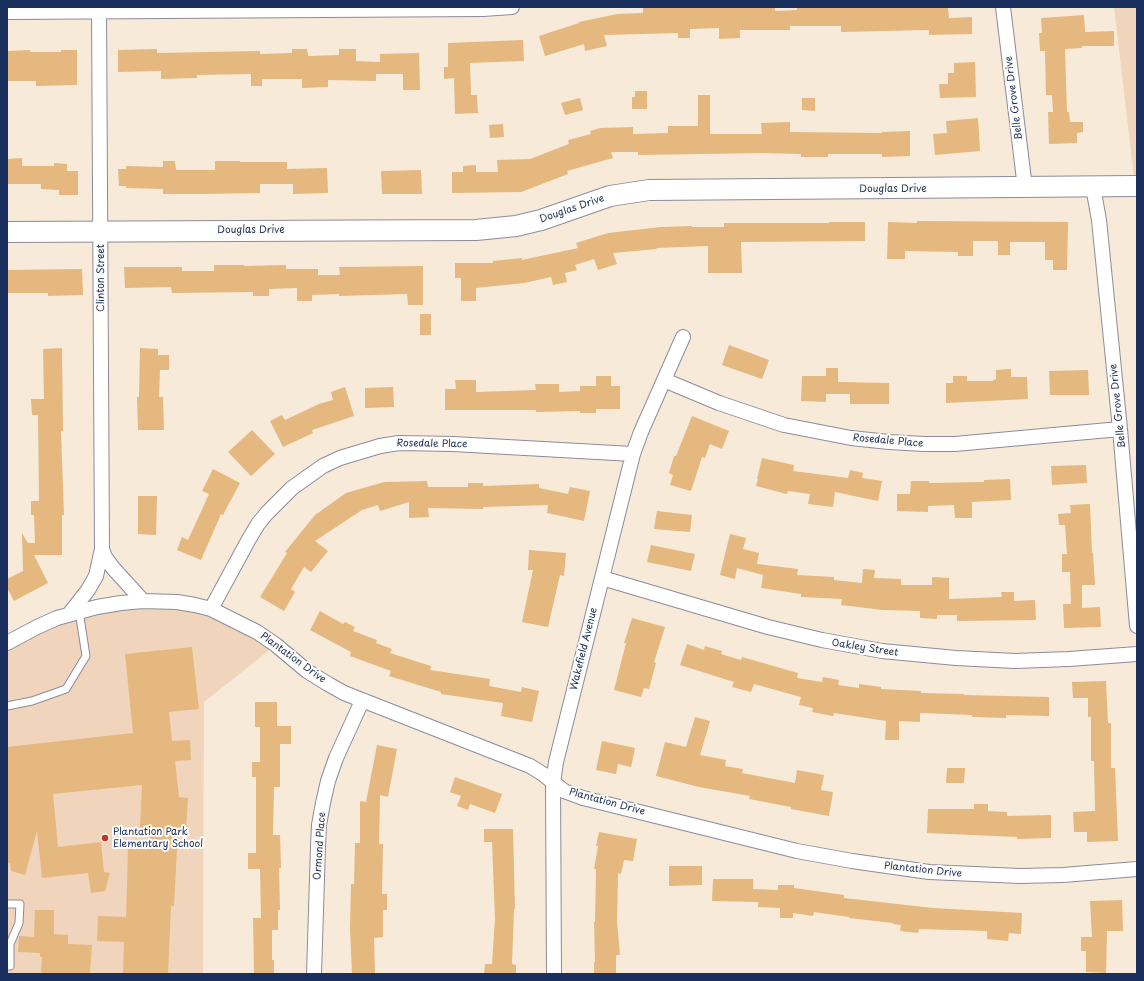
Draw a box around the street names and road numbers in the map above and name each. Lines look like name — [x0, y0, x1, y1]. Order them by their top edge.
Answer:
street label: Belle Grove Drive — [1003, 55, 1025, 141]
street label: Douglas Drive — [859, 183, 927, 195]
street label: Douglas Drive — [538, 192, 606, 226]
street label: Douglas Drive — [217, 224, 285, 236]
street label: Clinton Street — [95, 244, 107, 312]
street label: Belle Grove Drive — [1108, 363, 1128, 449]
street label: Rosedale Place — [852, 432, 924, 450]
street label: Rosedale Place — [397, 437, 467, 451]
street label: Wakefield Avenue — [568, 606, 600, 692]
street label: Plantation Drive — [258, 630, 328, 686]
street label: Oakley Street — [831, 637, 899, 659]
street label: Plantation Drive — [568, 786, 646, 818]
street label: Ormond Place — [312, 812, 328, 880]
street label: Plantation Drive — [884, 860, 962, 880]

